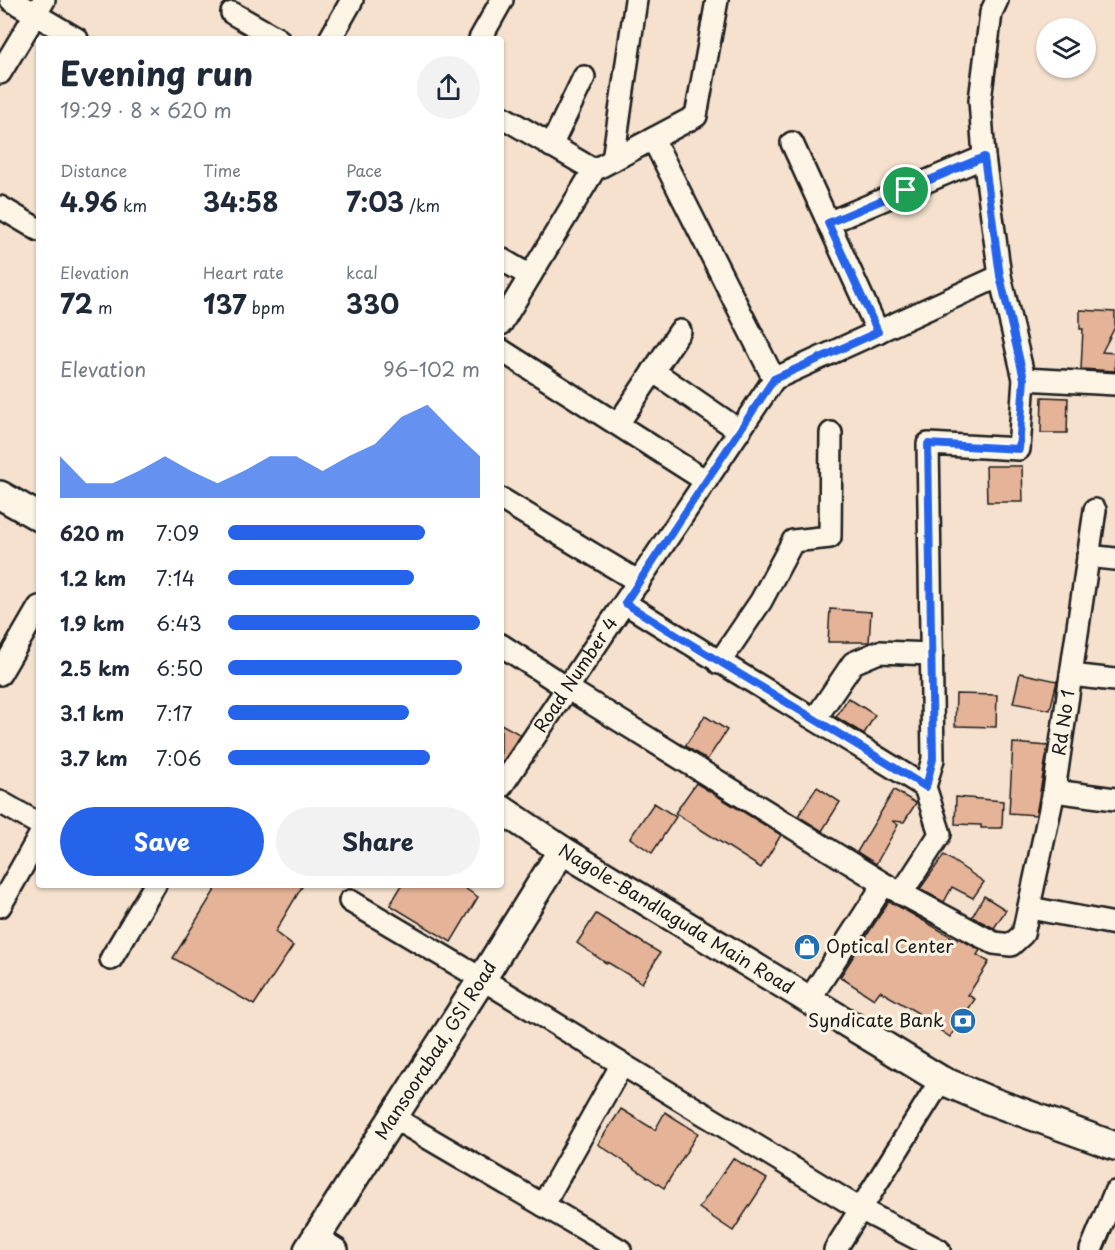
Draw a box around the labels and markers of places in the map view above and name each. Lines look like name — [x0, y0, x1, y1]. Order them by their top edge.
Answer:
pin — [880, 164, 931, 215]
shop icon: Optical Center — [792, 932, 822, 962]
place label: Optical Center — [826, 932, 954, 959]
place label: Syndicate Bank — [808, 1006, 944, 1033]
bank icon: Syndicate Bank — [948, 1006, 978, 1036]

